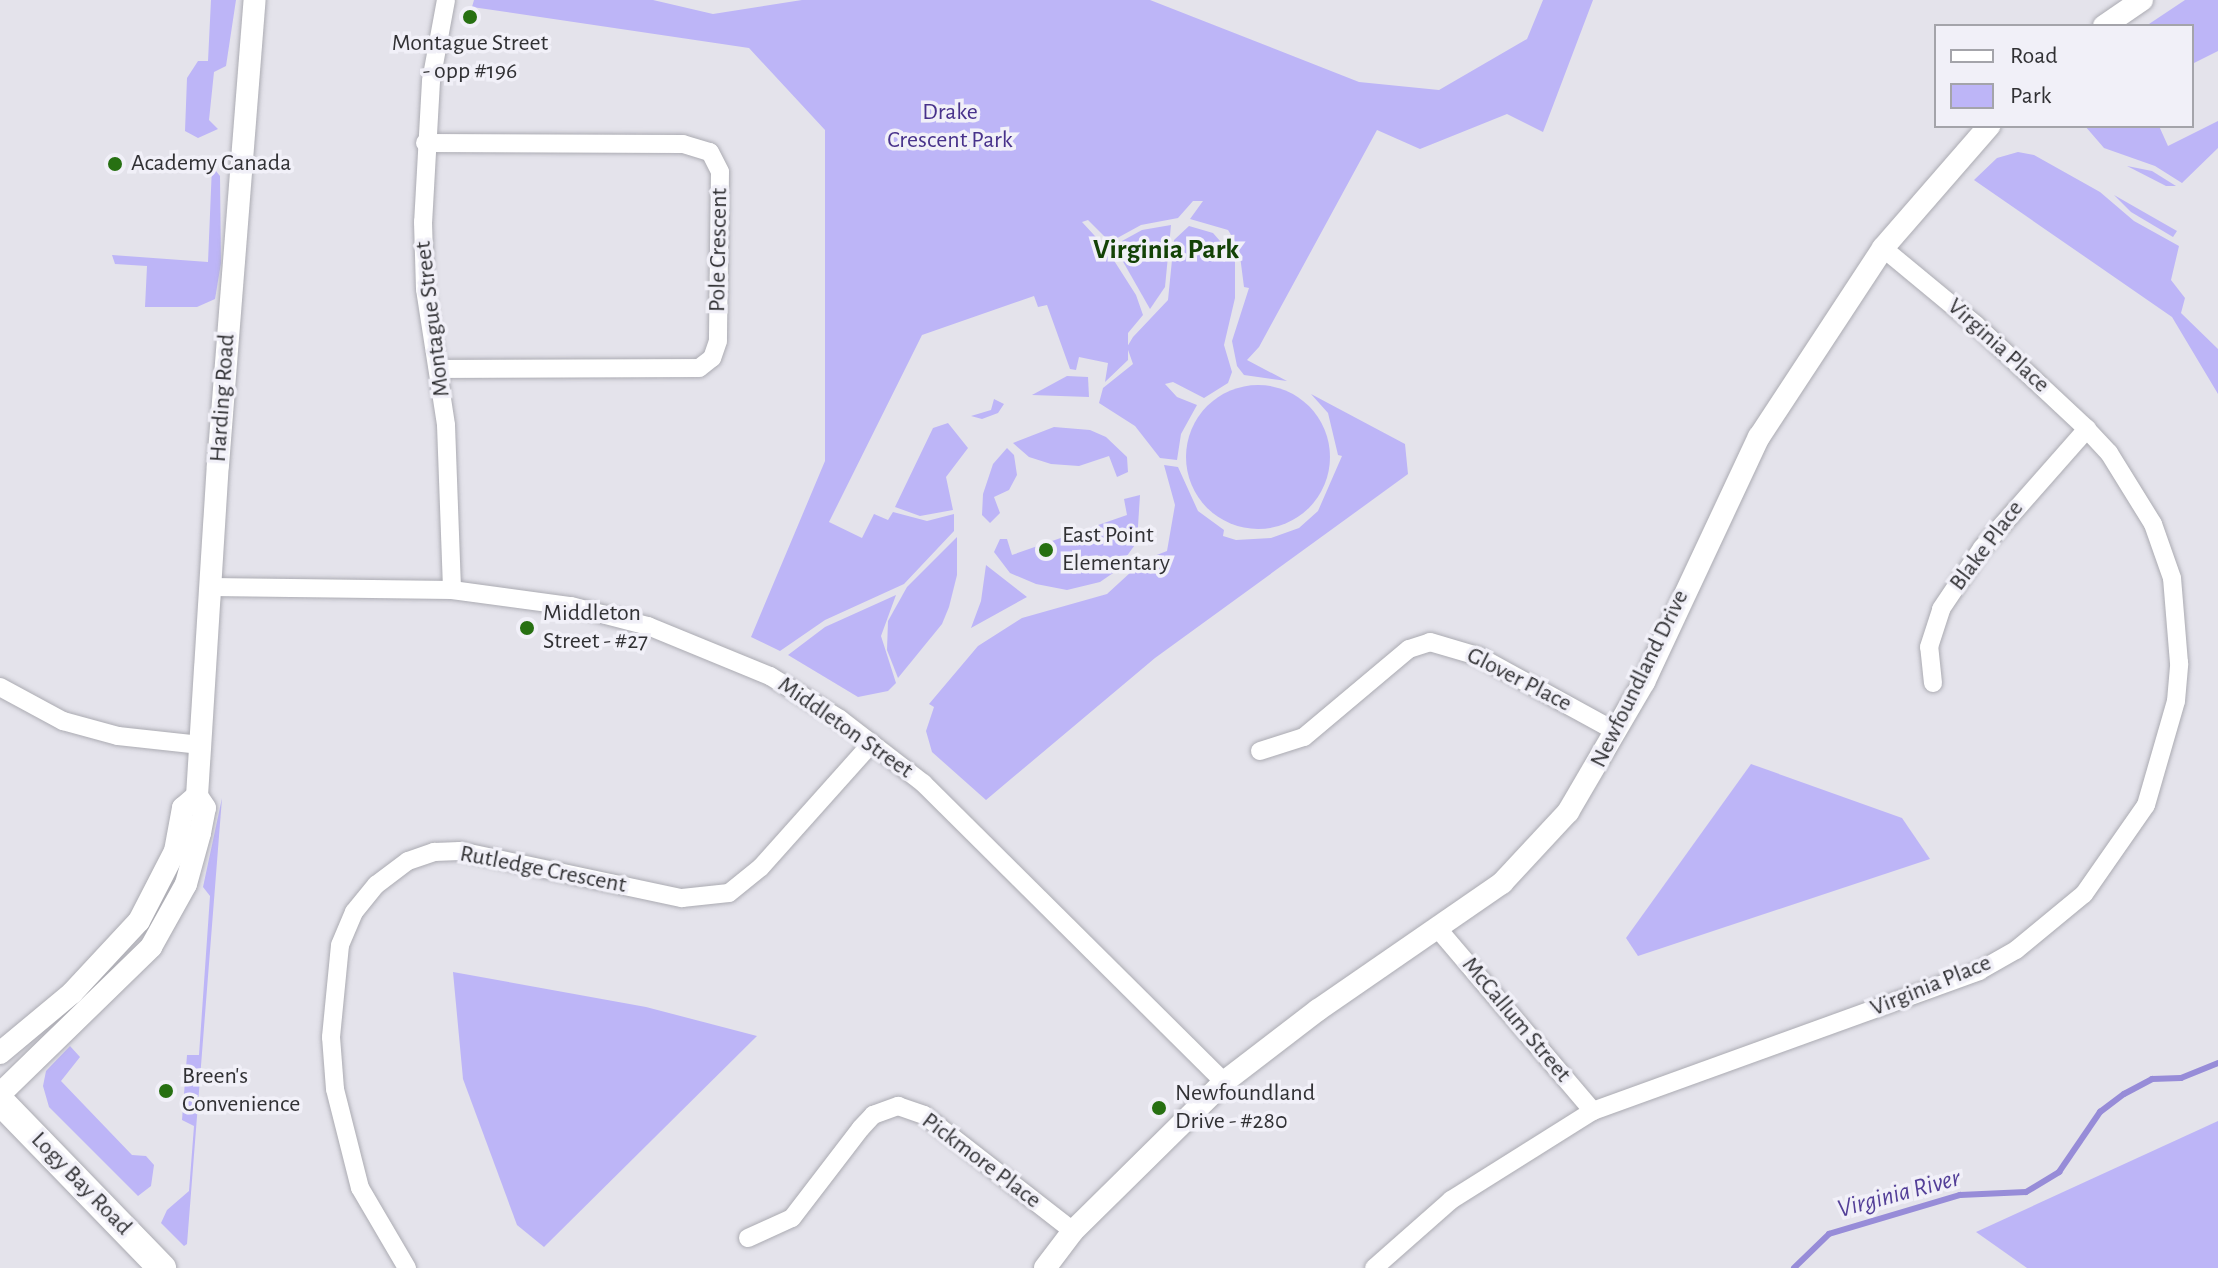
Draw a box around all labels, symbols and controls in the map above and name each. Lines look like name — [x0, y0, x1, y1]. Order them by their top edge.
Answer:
marker: Montague Street - opp #196 — [461, 8, 479, 26]
legend — [1934, 24, 2194, 128]
place label: Montague Street - opp #196 — [392, 30, 548, 86]
text: Road — [2010, 44, 2058, 68]
text: Park — [2010, 84, 2051, 108]
park label: Drake Crescent Park — [887, 99, 1013, 155]
place label: Academy Canada — [131, 150, 291, 178]
marker: Academy Canada — [106, 155, 124, 173]
street label: Pole Crescent — [704, 188, 734, 312]
district label: Virginia Park — [1093, 233, 1239, 267]
street label: Montague Street — [409, 240, 457, 398]
street label: Virginia Place — [1941, 293, 2055, 399]
street label: Harding Road — [204, 333, 242, 463]
street label: Blake Place — [1944, 495, 2030, 597]
place label: East Point Elementary — [1062, 522, 1170, 578]
marker: East Point Elementary — [1037, 541, 1055, 559]
street label: Newfoundland Drive — [1585, 585, 1695, 773]
place label: Middleton Street - #27 — [543, 600, 648, 656]
marker: Middleton Street - #27 — [518, 619, 536, 637]
street label: Glover Place — [1462, 641, 1576, 719]
street label: Middleton Street — [772, 671, 918, 785]
street label: Rutledge Crescent — [457, 840, 629, 900]
street label: Virginia Place — [1866, 949, 1996, 1023]
street label: McCallum Street — [1455, 951, 1577, 1089]
place label: Breen's Convenience — [182, 1063, 300, 1119]
place label: Newfoundland Drive - #280 — [1175, 1080, 1315, 1136]
marker: Breen's Convenience — [157, 1082, 175, 1100]
marker: Newfoundland Drive - #280 — [1150, 1099, 1168, 1117]
street label: Pickmore Place — [916, 1107, 1046, 1215]
street label: Logy Bay Road — [24, 1126, 138, 1242]
water label: Virginia River — [1834, 1163, 1964, 1225]

